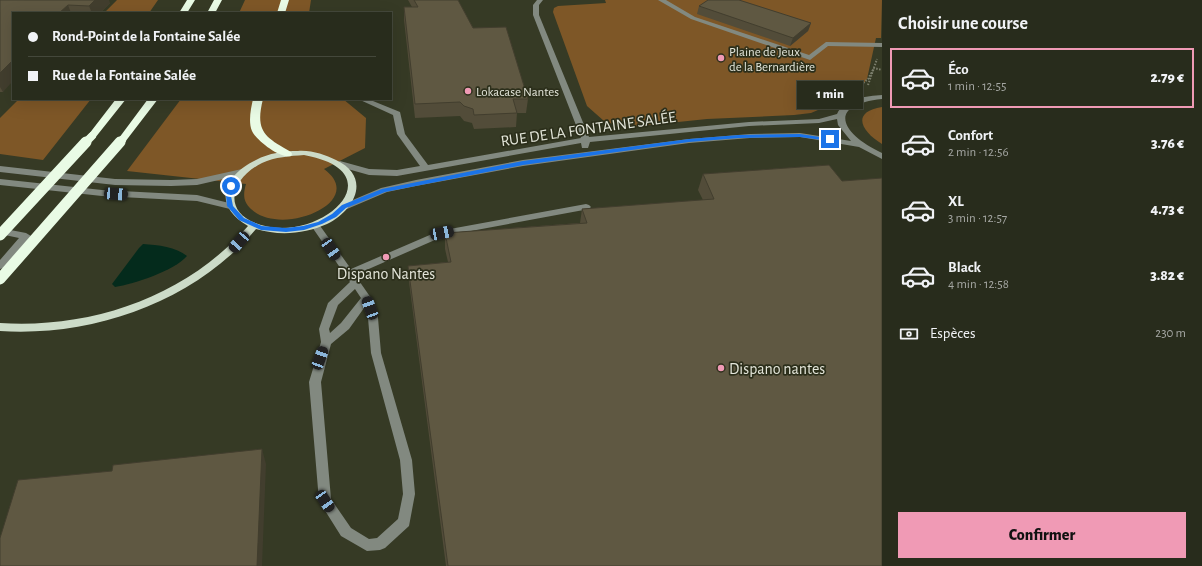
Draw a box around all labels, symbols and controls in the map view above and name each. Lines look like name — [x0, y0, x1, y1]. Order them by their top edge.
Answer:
text: Choisir une course — [898, 15, 1028, 33]
text: Rond-Point de la Fontaine Salée — [52, 29, 240, 44]
place label: Plaine de Jeux de la Bernardière — [729, 46, 815, 74]
marker: Plaine de Jeux de la Bernardière — [716, 53, 726, 63]
icon: car — [900, 60, 936, 96]
text: Éco — [948, 62, 969, 77]
text: Rue de la Fontaine Salée — [52, 68, 196, 83]
text: 2.79 € — [1150, 70, 1184, 85]
text: 1 min · 12:55 — [948, 80, 1006, 93]
callout: 1 min — [797, 81, 863, 109]
marker: Lokacase Nantes — [463, 86, 473, 96]
place label: Lokacase Nantes — [476, 86, 559, 99]
text: 1 min — [816, 88, 844, 101]
street label: RUE DE LA FONTAINE SALÉE — [499, 107, 677, 149]
icon: car — [900, 126, 936, 162]
text: Confort — [948, 128, 993, 143]
route end — [821, 130, 839, 148]
text: 3.76 € — [1151, 136, 1184, 151]
text: 2 min · 12:56 — [948, 146, 1009, 159]
route start — [222, 177, 240, 195]
car — [104, 187, 128, 201]
icon: car — [900, 192, 936, 228]
text: XL — [948, 194, 964, 209]
text: 4.73 € — [1151, 202, 1184, 217]
text: 3 min · 12:57 — [948, 212, 1007, 225]
car — [429, 225, 455, 241]
car — [227, 229, 251, 255]
car — [319, 236, 343, 262]
marker: Dispano Nantes — [381, 252, 391, 262]
icon: car — [900, 258, 936, 294]
text: Black — [948, 260, 981, 275]
place label: Dispano Nantes — [337, 266, 435, 282]
text: 3.82 € — [1150, 268, 1184, 283]
text: 4 min · 12:58 — [948, 278, 1009, 291]
car — [360, 295, 380, 321]
icon: cash — [898, 323, 920, 345]
text: Espèces — [930, 326, 976, 341]
text: 230 m — [1155, 327, 1186, 340]
car — [310, 345, 330, 371]
place label: Dispano nantes — [729, 361, 825, 377]
marker: Dispano nantes — [716, 363, 726, 373]
car — [313, 488, 337, 514]
button: Confirmer — [898, 512, 1186, 558]

